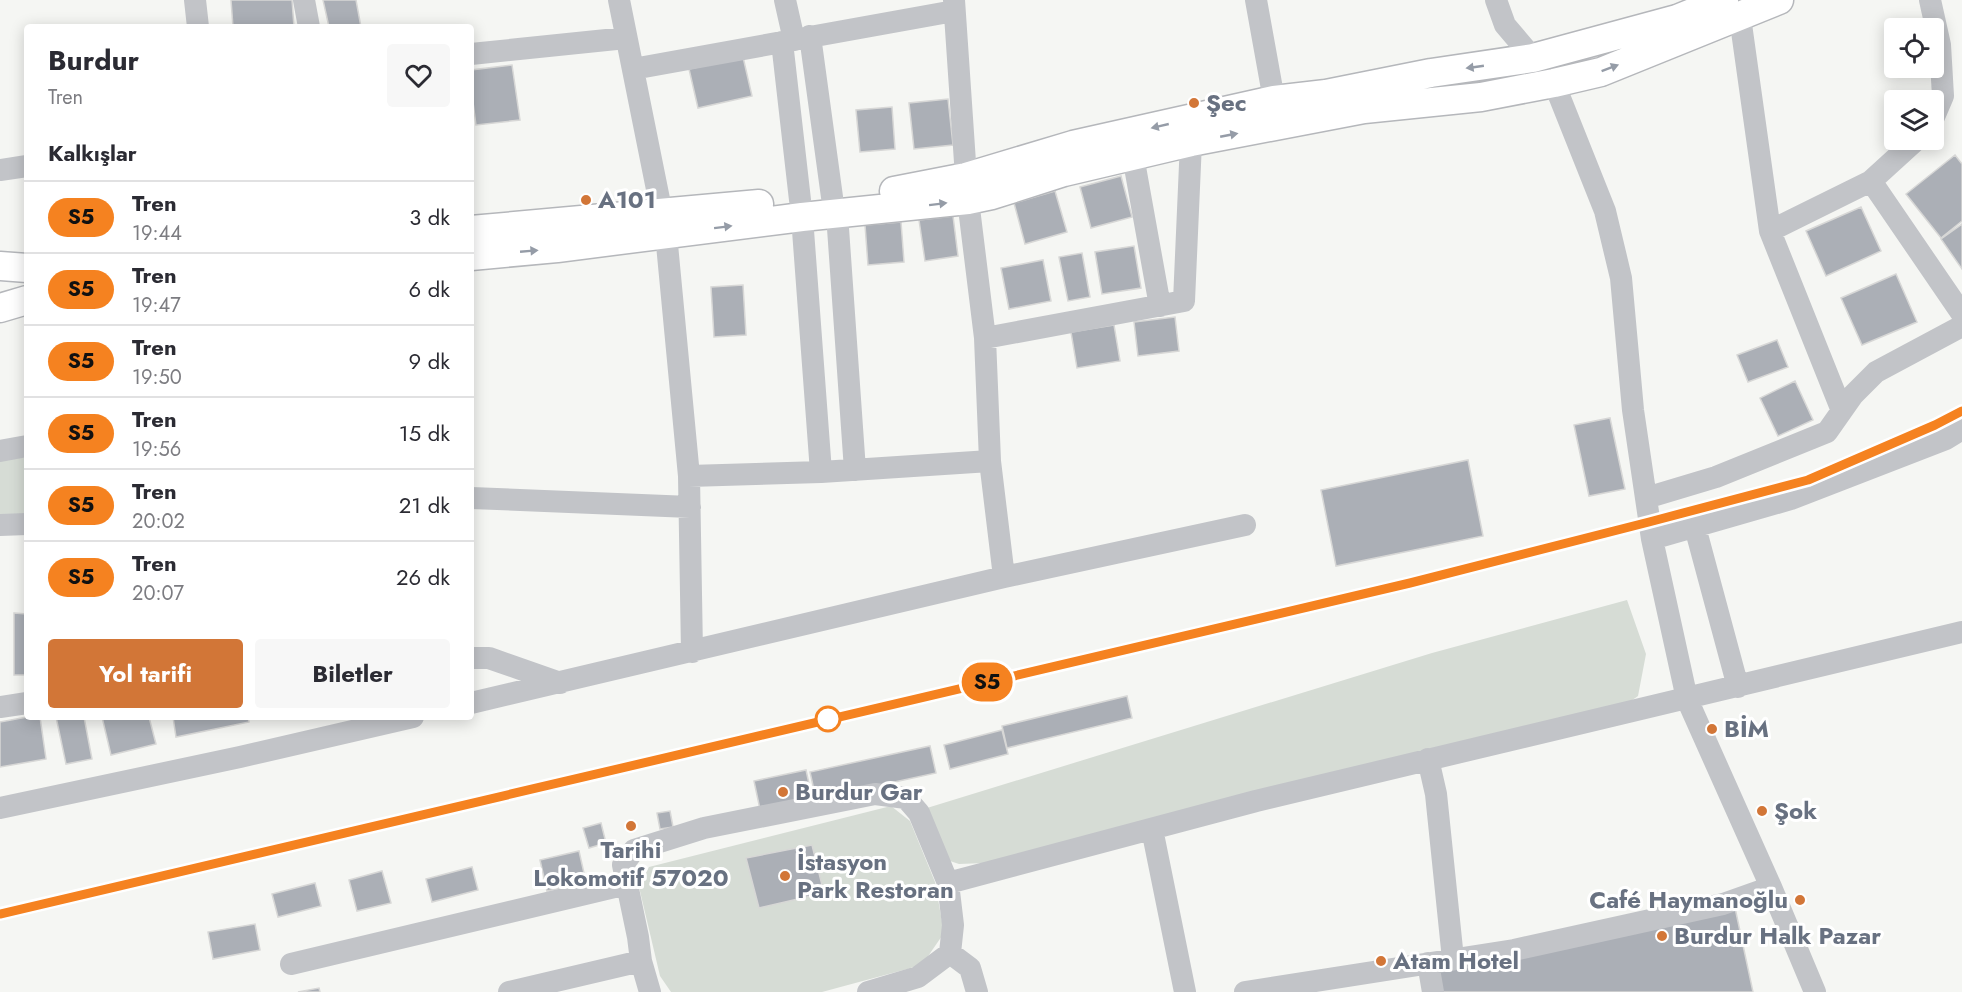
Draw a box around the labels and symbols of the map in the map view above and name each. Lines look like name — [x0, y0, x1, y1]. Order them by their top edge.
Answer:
one-way arrow — [1465, 62, 1484, 71]
one-way arrow — [1601, 63, 1619, 72]
place label: Şec — [1206, 85, 1247, 120]
marker: Şec — [1187, 96, 1201, 110]
one-way arrow — [1150, 122, 1169, 131]
one-way arrow — [1220, 129, 1238, 139]
place label: A101 — [597, 182, 656, 217]
marker: A101 — [579, 193, 593, 207]
one-way arrow — [928, 199, 947, 208]
one-way arrow — [713, 222, 732, 232]
one-way arrow — [520, 246, 539, 256]
line badge: S5 — [960, 662, 1014, 702]
unlabelled marker — [815, 706, 841, 732]
place label: BİM — [1724, 711, 1769, 746]
marker: BİM — [1705, 722, 1719, 736]
place label: Burdur Gar — [795, 774, 923, 809]
marker: Burdur Gar — [776, 785, 790, 799]
place label: Şok — [1774, 793, 1817, 828]
marker: Şok — [1755, 804, 1769, 818]
marker: Tarihi Lokomotif 57020 — [624, 819, 638, 833]
place label: Tarihi Lokomotif 57020 — [533, 832, 729, 895]
place label: İstasyon Park Restoran — [797, 844, 954, 907]
marker: İstasyon Park Restoran — [778, 869, 792, 883]
place label: Café Haymanoğlu — [1589, 882, 1788, 917]
marker: Café Haymanoğlu — [1793, 893, 1807, 907]
place label: Burdur Halk Pazar — [1674, 918, 1881, 953]
marker: Burdur Halk Pazar — [1655, 929, 1669, 943]
place label: Atam Hotel — [1392, 943, 1519, 978]
marker: Atam Hotel — [1374, 954, 1388, 968]

